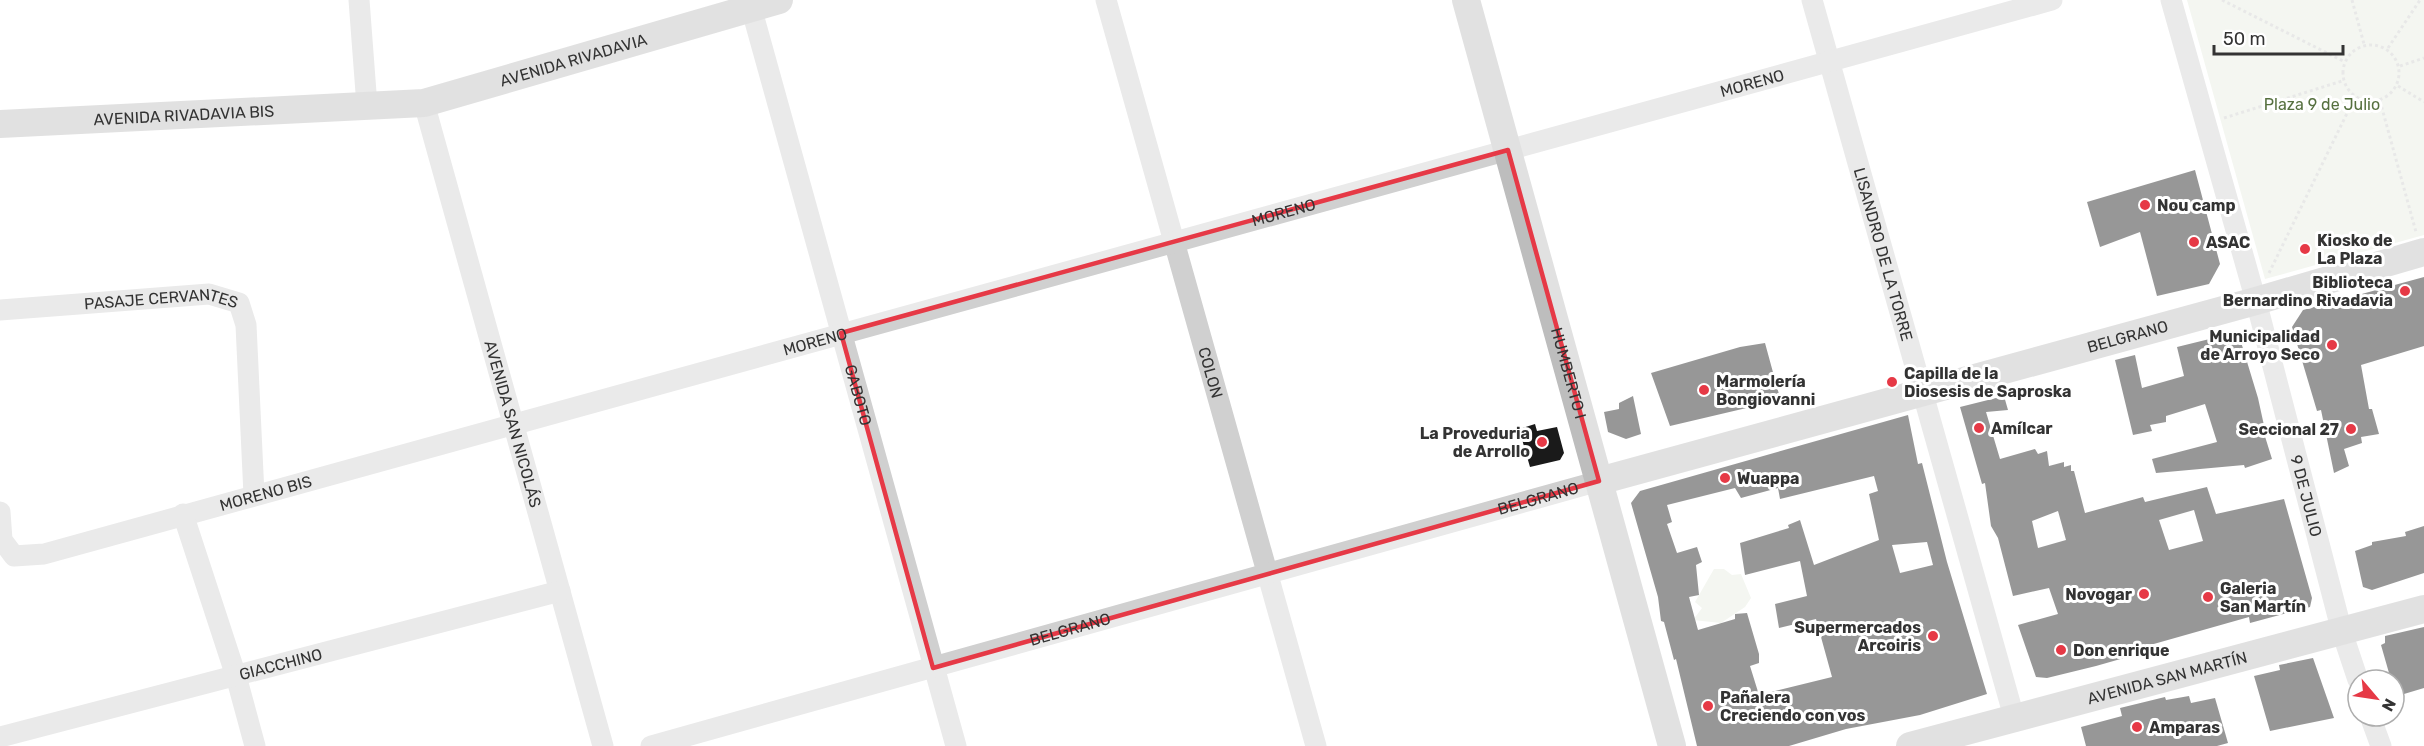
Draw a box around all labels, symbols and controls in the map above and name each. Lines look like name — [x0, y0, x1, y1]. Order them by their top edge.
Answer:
scale bar — [2214, 18, 2343, 56]
text: 50 m — [2223, 28, 2266, 50]
street label: AVENIDA RIVADAVIA — [498, 30, 650, 91]
street label: MORENO — [1718, 65, 1786, 101]
park label: Plaza 9 de Julio — [2264, 95, 2380, 114]
street label: AVENIDA RIVADAVIA BIS — [93, 101, 275, 129]
street label: LISANDRO DE LA TORRE — [1850, 165, 1917, 343]
street label: MORENO — [1249, 195, 1318, 230]
place label: Nou camp — [2157, 196, 2236, 215]
marker: Nou camp — [2138, 198, 2152, 212]
place label: Kiosko de La Plaza — [2317, 231, 2393, 268]
place label: ASAC — [2206, 233, 2250, 252]
marker: ASAC — [2187, 235, 2201, 249]
marker: Kiosko de La Plaza — [2298, 242, 2312, 256]
place label: Biblioteca Bernardino Rivadavia — [2223, 273, 2393, 310]
marker: Biblioteca Bernardino Rivadavia — [2398, 284, 2412, 298]
street label: PASAJE CERVANTES — [83, 285, 240, 314]
street label: BELGRANO — [2085, 317, 2170, 357]
street label: MORENO — [781, 324, 849, 360]
street label: HUMBERTO I — [1547, 325, 1590, 421]
place label: Municipalidad de Arroyo Seco — [2200, 327, 2320, 364]
street label: AVENIDA SAN NICOLÁS — [480, 338, 545, 510]
marker: Municipalidad de Arroyo Seco — [2325, 338, 2339, 352]
street label: COLON — [1194, 345, 1227, 400]
street label: GABOTO — [841, 363, 876, 428]
place label: Capilla de la Diosesis de Saproska — [1904, 364, 2071, 401]
place label: Marmolería Bongiovanni — [1716, 372, 1815, 409]
marker: Capilla de la Diosesis de Saproska — [1885, 375, 1899, 389]
marker: Marmolería Bongiovanni — [1697, 383, 1711, 397]
place label: Amílcar — [1991, 419, 2053, 438]
place label: Seccional 27 — [2238, 420, 2339, 439]
marker: Amílcar — [1972, 421, 1986, 435]
marker: Seccional 27 — [2344, 422, 2358, 436]
place label: La Proveduria de Arrollo — [1420, 424, 1530, 461]
marker: La Proveduria de Arrollo — [1535, 435, 1549, 449]
street label: 9 DE JULIO — [2286, 453, 2326, 539]
place label: Wuappa — [1737, 469, 1799, 488]
marker: Wuappa — [1718, 471, 1732, 485]
street label: MORENO BIS — [218, 472, 314, 515]
street label: BELGRANO — [1495, 478, 1581, 519]
place label: Galeria San Martín — [2220, 579, 2306, 616]
place label: Novogar — [2065, 585, 2133, 604]
marker: Novogar — [2137, 587, 2151, 601]
marker: Galeria San Martín — [2201, 590, 2215, 604]
street label: BELGRANO — [1027, 609, 1113, 650]
place label: Supermercados Arcoiris — [1794, 618, 1921, 655]
marker: Supermercados Arcoiris — [1926, 629, 1940, 643]
place label: Don enrique — [2073, 641, 2169, 660]
marker: Don enrique — [2054, 643, 2068, 657]
street label: GIACCHINO — [237, 644, 324, 684]
street label: AVENIDA SAN MARTÍN — [2085, 648, 2249, 708]
north arrow — [2346, 668, 2406, 728]
place label: Pañalera Creciendo con vos — [1720, 688, 1866, 725]
text: N — [2378, 695, 2400, 715]
marker: Pañalera Creciendo con vos — [1701, 699, 1715, 713]
place label: Amparas — [2149, 718, 2220, 737]
marker: Amparas — [2130, 720, 2144, 734]

